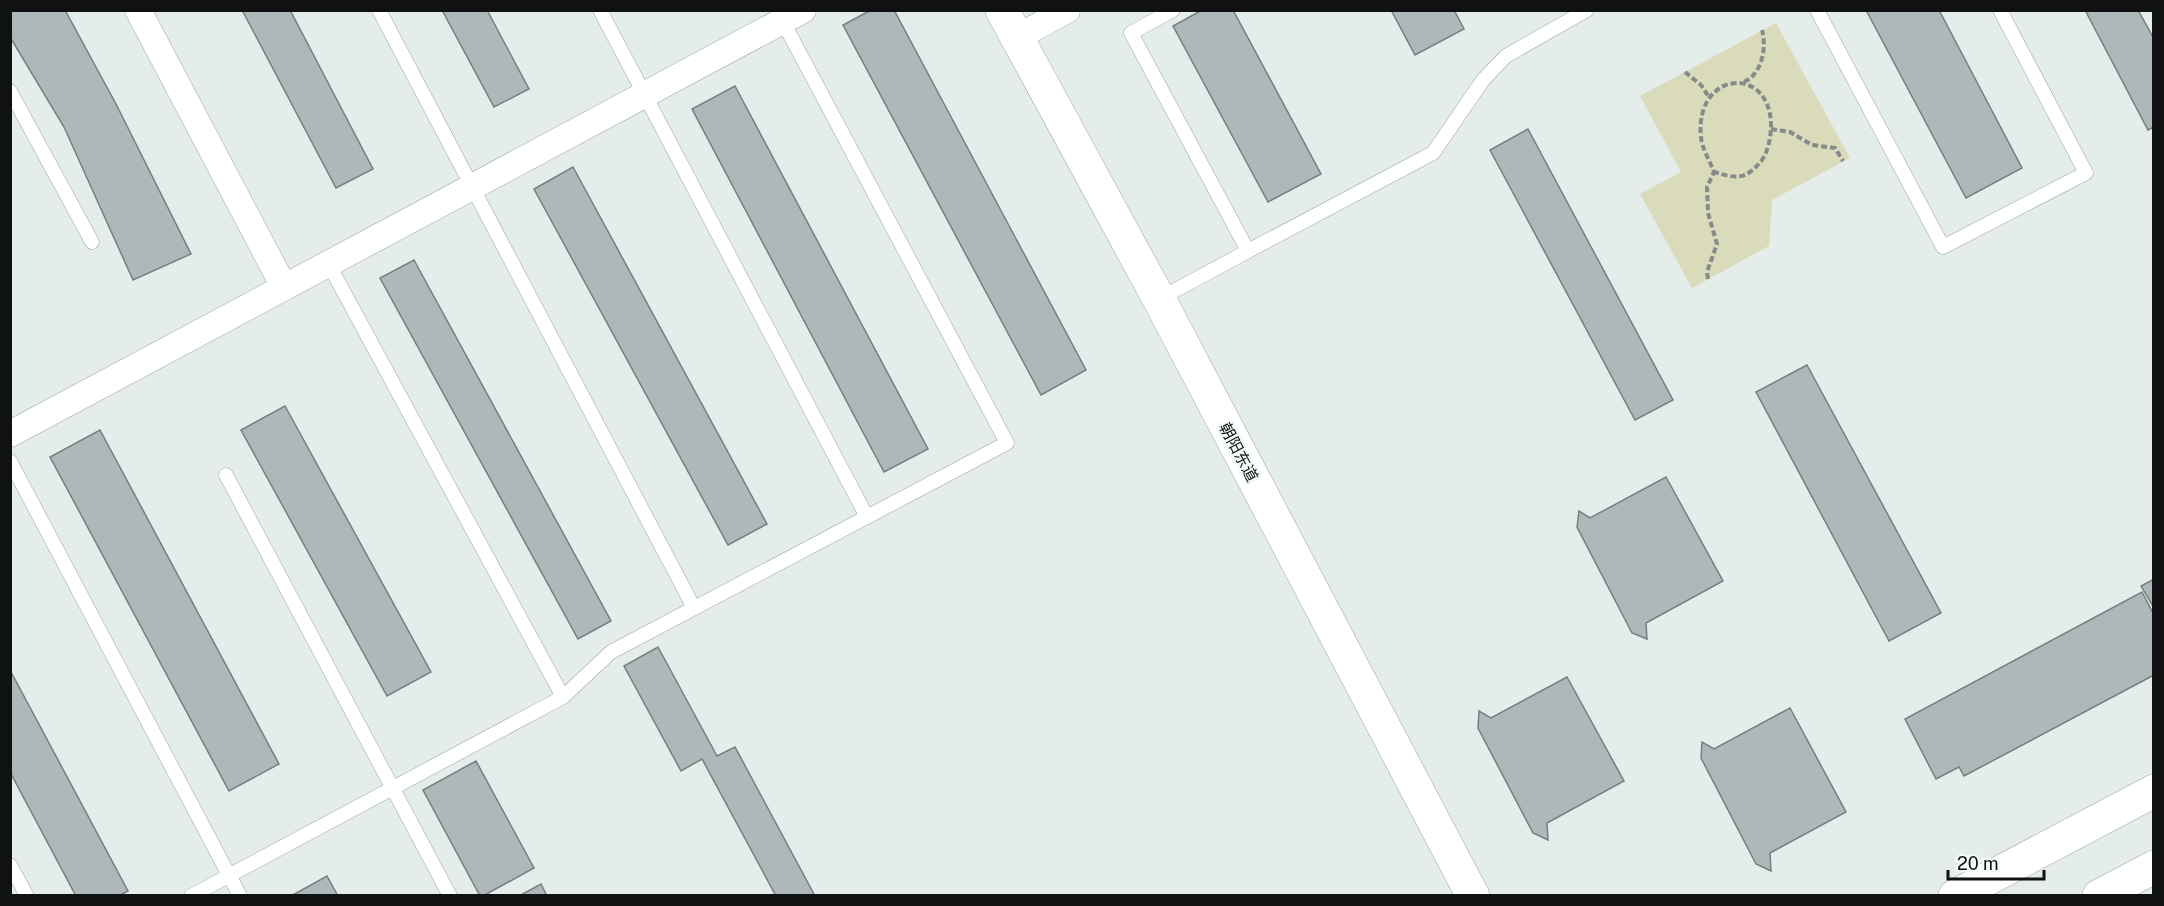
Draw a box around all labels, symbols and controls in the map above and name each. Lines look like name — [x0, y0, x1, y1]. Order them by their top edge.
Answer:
street label: 朝阳东道 — [1215, 420, 1262, 485]
scale bar — [1948, 843, 2044, 881]
text: 20 m — [1957, 853, 1999, 874]

